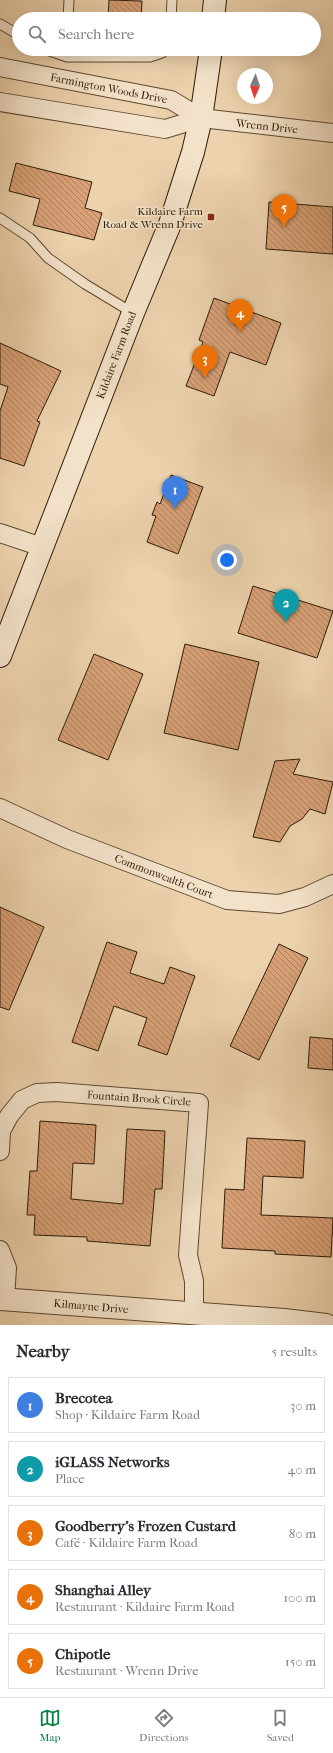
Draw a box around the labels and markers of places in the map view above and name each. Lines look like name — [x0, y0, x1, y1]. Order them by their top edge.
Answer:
pin: 5 — [271, 194, 297, 227]
place label: Kildaire Farm Road & Wrenn Drive — [103, 205, 204, 231]
marker: Kildaire Farm Road & Wrenn Drive — [206, 212, 216, 222]
pin: 4 — [227, 299, 253, 332]
pin: 3 — [192, 345, 218, 378]
pin: 1 — [162, 476, 188, 509]
pin: 2 — [273, 589, 299, 622]

